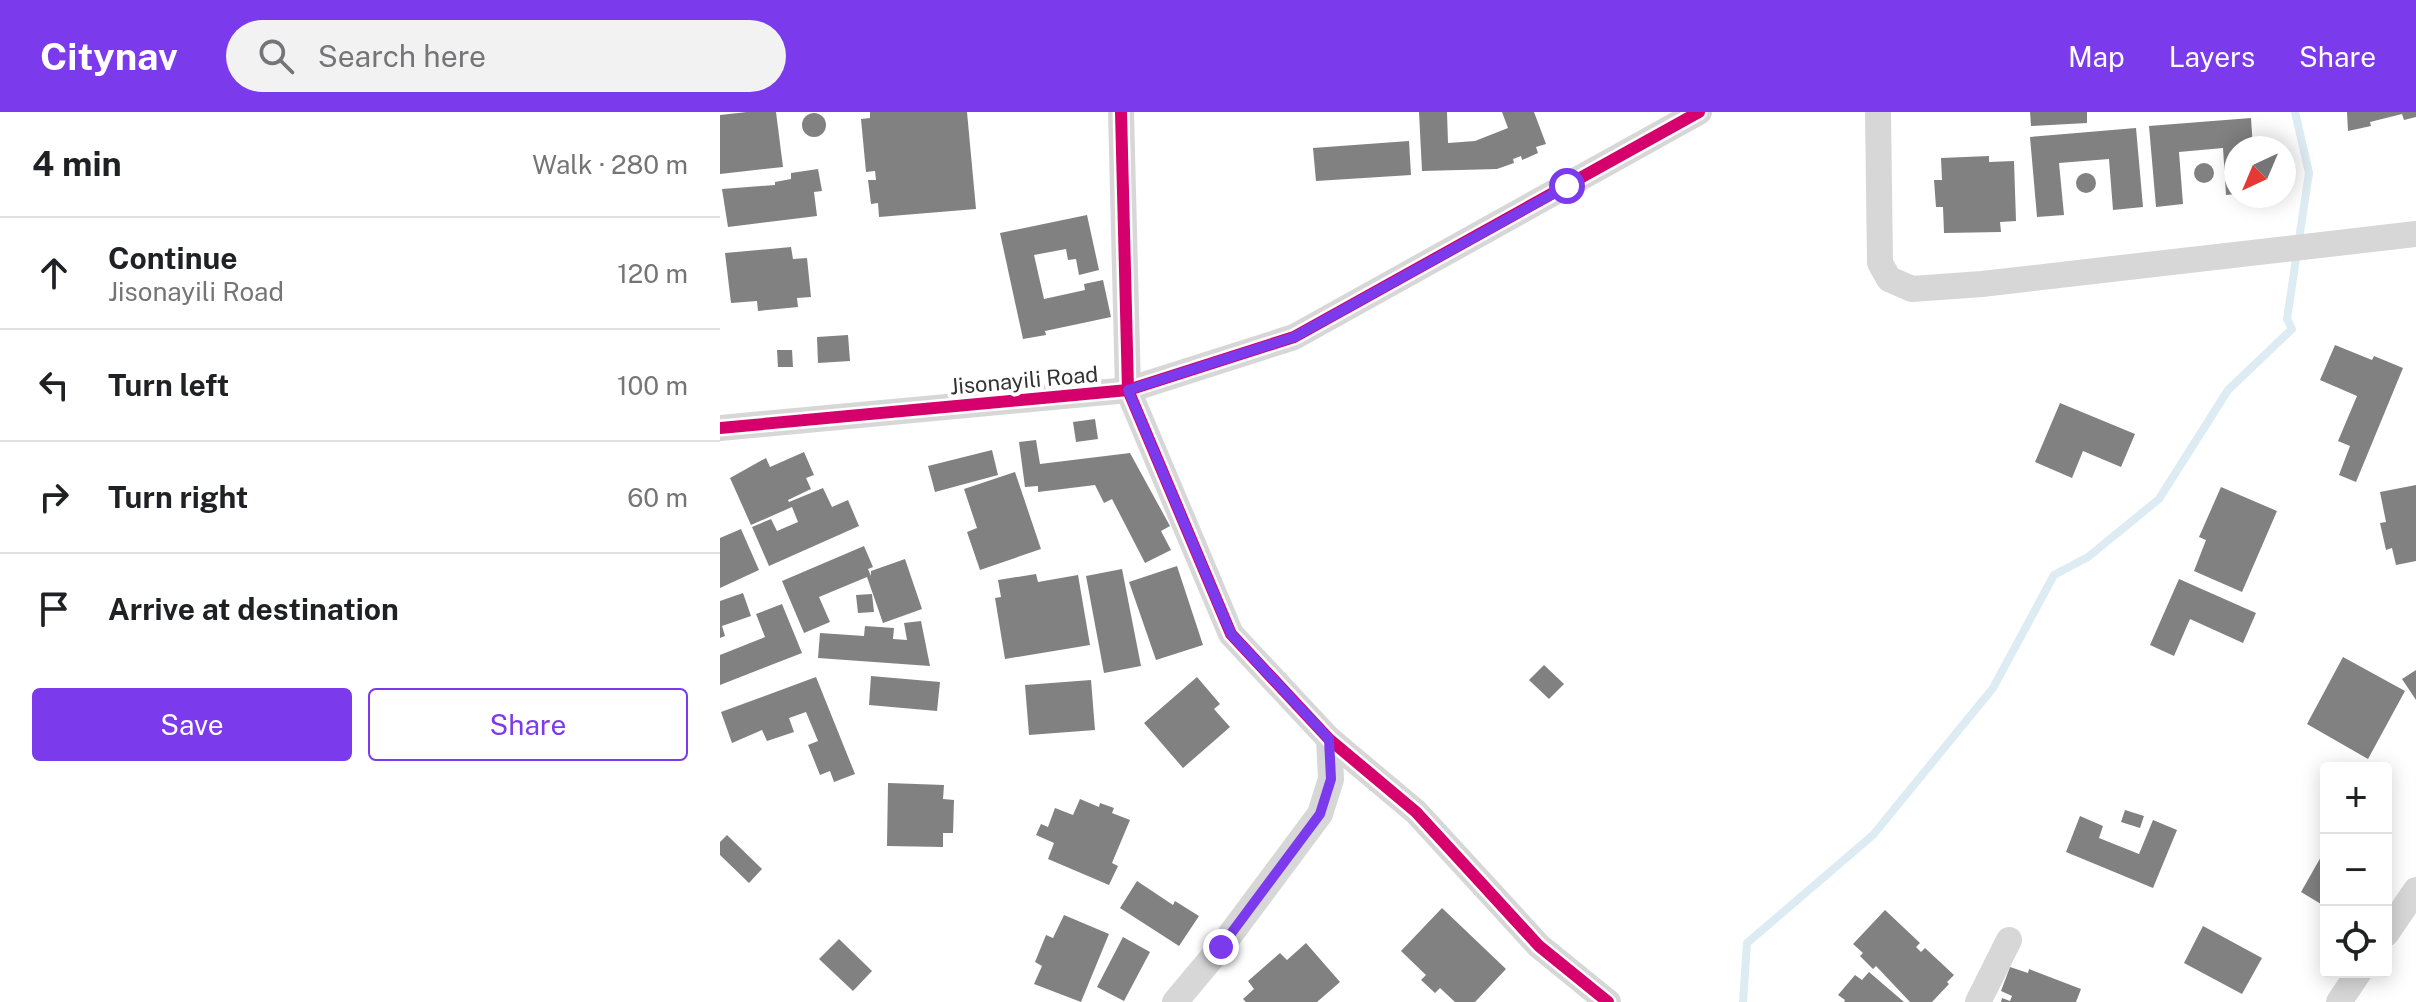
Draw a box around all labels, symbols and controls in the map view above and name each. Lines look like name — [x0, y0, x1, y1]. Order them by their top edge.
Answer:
search box — [226, 20, 786, 92]
text: Citynav — [40, 34, 178, 79]
icon: search — [254, 34, 298, 78]
text: Search here — [318, 38, 486, 74]
text: Map — [2068, 40, 2125, 73]
text: Layers — [2169, 40, 2255, 73]
text: Share — [2299, 40, 2376, 73]
north arrow — [2224, 136, 2296, 208]
text: 4 min — [32, 144, 122, 184]
text: Walk · 280 m — [532, 149, 688, 180]
route start — [1549, 168, 1585, 204]
text: Continue — [108, 240, 238, 276]
icon: ahead — [32, 251, 76, 295]
text: 120 m — [617, 258, 688, 289]
text: Jisonayili Road — [108, 276, 284, 307]
street label: Jisonayili Road — [949, 361, 1099, 399]
icon: left — [32, 363, 76, 407]
text: Turn left — [108, 367, 229, 403]
text: 100 m — [617, 370, 688, 401]
icon: right — [32, 475, 76, 519]
text: Turn right — [108, 479, 248, 515]
text: 60 m — [627, 482, 688, 513]
icon: arrive — [32, 587, 76, 631]
text: Arrive at destination — [108, 591, 399, 627]
button: Save — [32, 688, 352, 761]
button: Share — [368, 688, 688, 761]
map controls — [2320, 762, 2392, 978]
button: + — [2320, 762, 2392, 834]
button: − — [2320, 834, 2392, 906]
button: locate — [2320, 906, 2392, 978]
route end — [1203, 929, 1239, 965]

